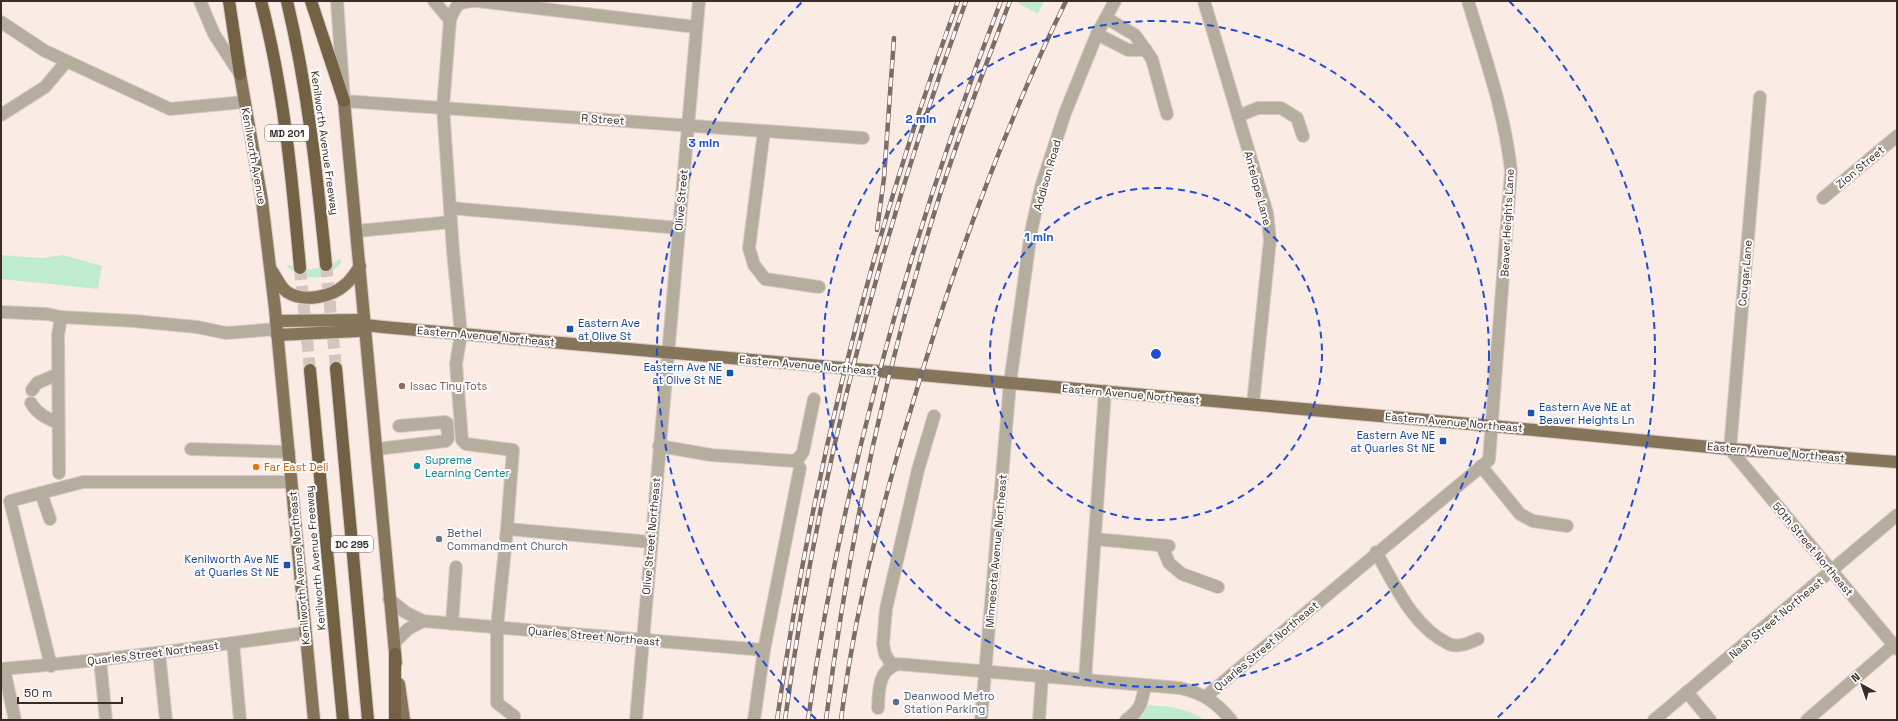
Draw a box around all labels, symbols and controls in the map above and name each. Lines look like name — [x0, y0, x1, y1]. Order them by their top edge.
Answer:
street label: Kenilworth Avenue Freeway — [308, 70, 342, 216]
street label: Kenilworth Avenue — [239, 106, 269, 206]
street label: R Street — [581, 111, 625, 127]
text: 2 min — [905, 111, 937, 127]
road number: MD 201 — [265, 125, 309, 141]
text: 3 min — [688, 135, 720, 151]
street label: Addison Road — [1030, 138, 1064, 212]
street label: Zion Street — [1833, 143, 1887, 191]
street label: Antelope Lane — [1241, 149, 1275, 227]
street label: Olive Street — [671, 169, 691, 231]
street label: Beaver Heights Lane — [1497, 169, 1517, 277]
text: 1 min — [1024, 229, 1054, 245]
street label: Cougar Lane — [1735, 239, 1755, 307]
place label: Eastern Ave at Olive St — [578, 316, 640, 343]
street label: Eastern Avenue Northeast — [416, 323, 556, 349]
marker: Eastern Ave at Olive St — [565, 324, 575, 334]
centre of rings — [1149, 347, 1163, 361]
street label: Eastern Avenue Northeast — [738, 352, 878, 378]
place label: Eastern Ave NE at Olive St NE — [644, 360, 722, 387]
marker: Eastern Ave NE at Olive St NE — [725, 368, 735, 378]
place label: Issac Tiny Tots — [410, 379, 488, 393]
marker: Issac Tiny Tots — [397, 381, 407, 391]
street label: Eastern Avenue Northeast — [1061, 381, 1201, 407]
place label: Eastern Ave NE at Beaver Heights Ln — [1539, 400, 1635, 427]
marker: Eastern Ave NE at Beaver Heights Ln — [1526, 408, 1536, 418]
street label: Eastern Avenue Northeast — [1384, 409, 1524, 435]
place label: Eastern Ave NE at Quarles St NE — [1351, 428, 1435, 455]
marker: Eastern Ave NE at Quarles St NE — [1438, 436, 1448, 446]
street label: Eastern Avenue Northeast — [1706, 439, 1846, 465]
place label: Supreme Learning Center — [425, 453, 510, 480]
place label: Far East Deli — [264, 460, 329, 474]
marker: Supreme Learning Center — [412, 461, 422, 471]
marker: Far East Deli — [251, 462, 261, 472]
street label: Minnesota Avenue Northeast — [982, 474, 1010, 628]
street label: Olive Street Northeast — [639, 477, 663, 595]
street label: Kenilworth Avenue Freeway — [302, 485, 328, 631]
street label: Kenilworth Avenue Northeast — [285, 490, 313, 646]
street label: 50th Street Northeast — [1770, 499, 1856, 599]
place label: Bethel Commandment Church — [447, 526, 568, 553]
marker: Bethel Commandment Church — [434, 534, 444, 544]
road number: DC 295 — [331, 536, 373, 552]
place label: Kenilworth Ave NE at Quarles St NE — [184, 552, 279, 579]
marker: Kenilworth Ave NE at Quarles St NE — [282, 560, 292, 570]
street label: Nash Street Northeast — [1726, 574, 1826, 662]
street label: Quarles Street Northeast — [1211, 598, 1321, 694]
street label: Quarles Street Northeast — [527, 623, 661, 649]
street label: Quarles Street Northeast — [86, 638, 220, 668]
north arrow — [1842, 665, 1882, 705]
text: N — [1848, 670, 1863, 685]
scale bar — [18, 679, 122, 705]
text: 50 m — [24, 685, 52, 701]
place label: Deanwood Metro Station Parking — [904, 689, 995, 716]
marker: Deanwood Metro Station Parking — [891, 697, 901, 707]

